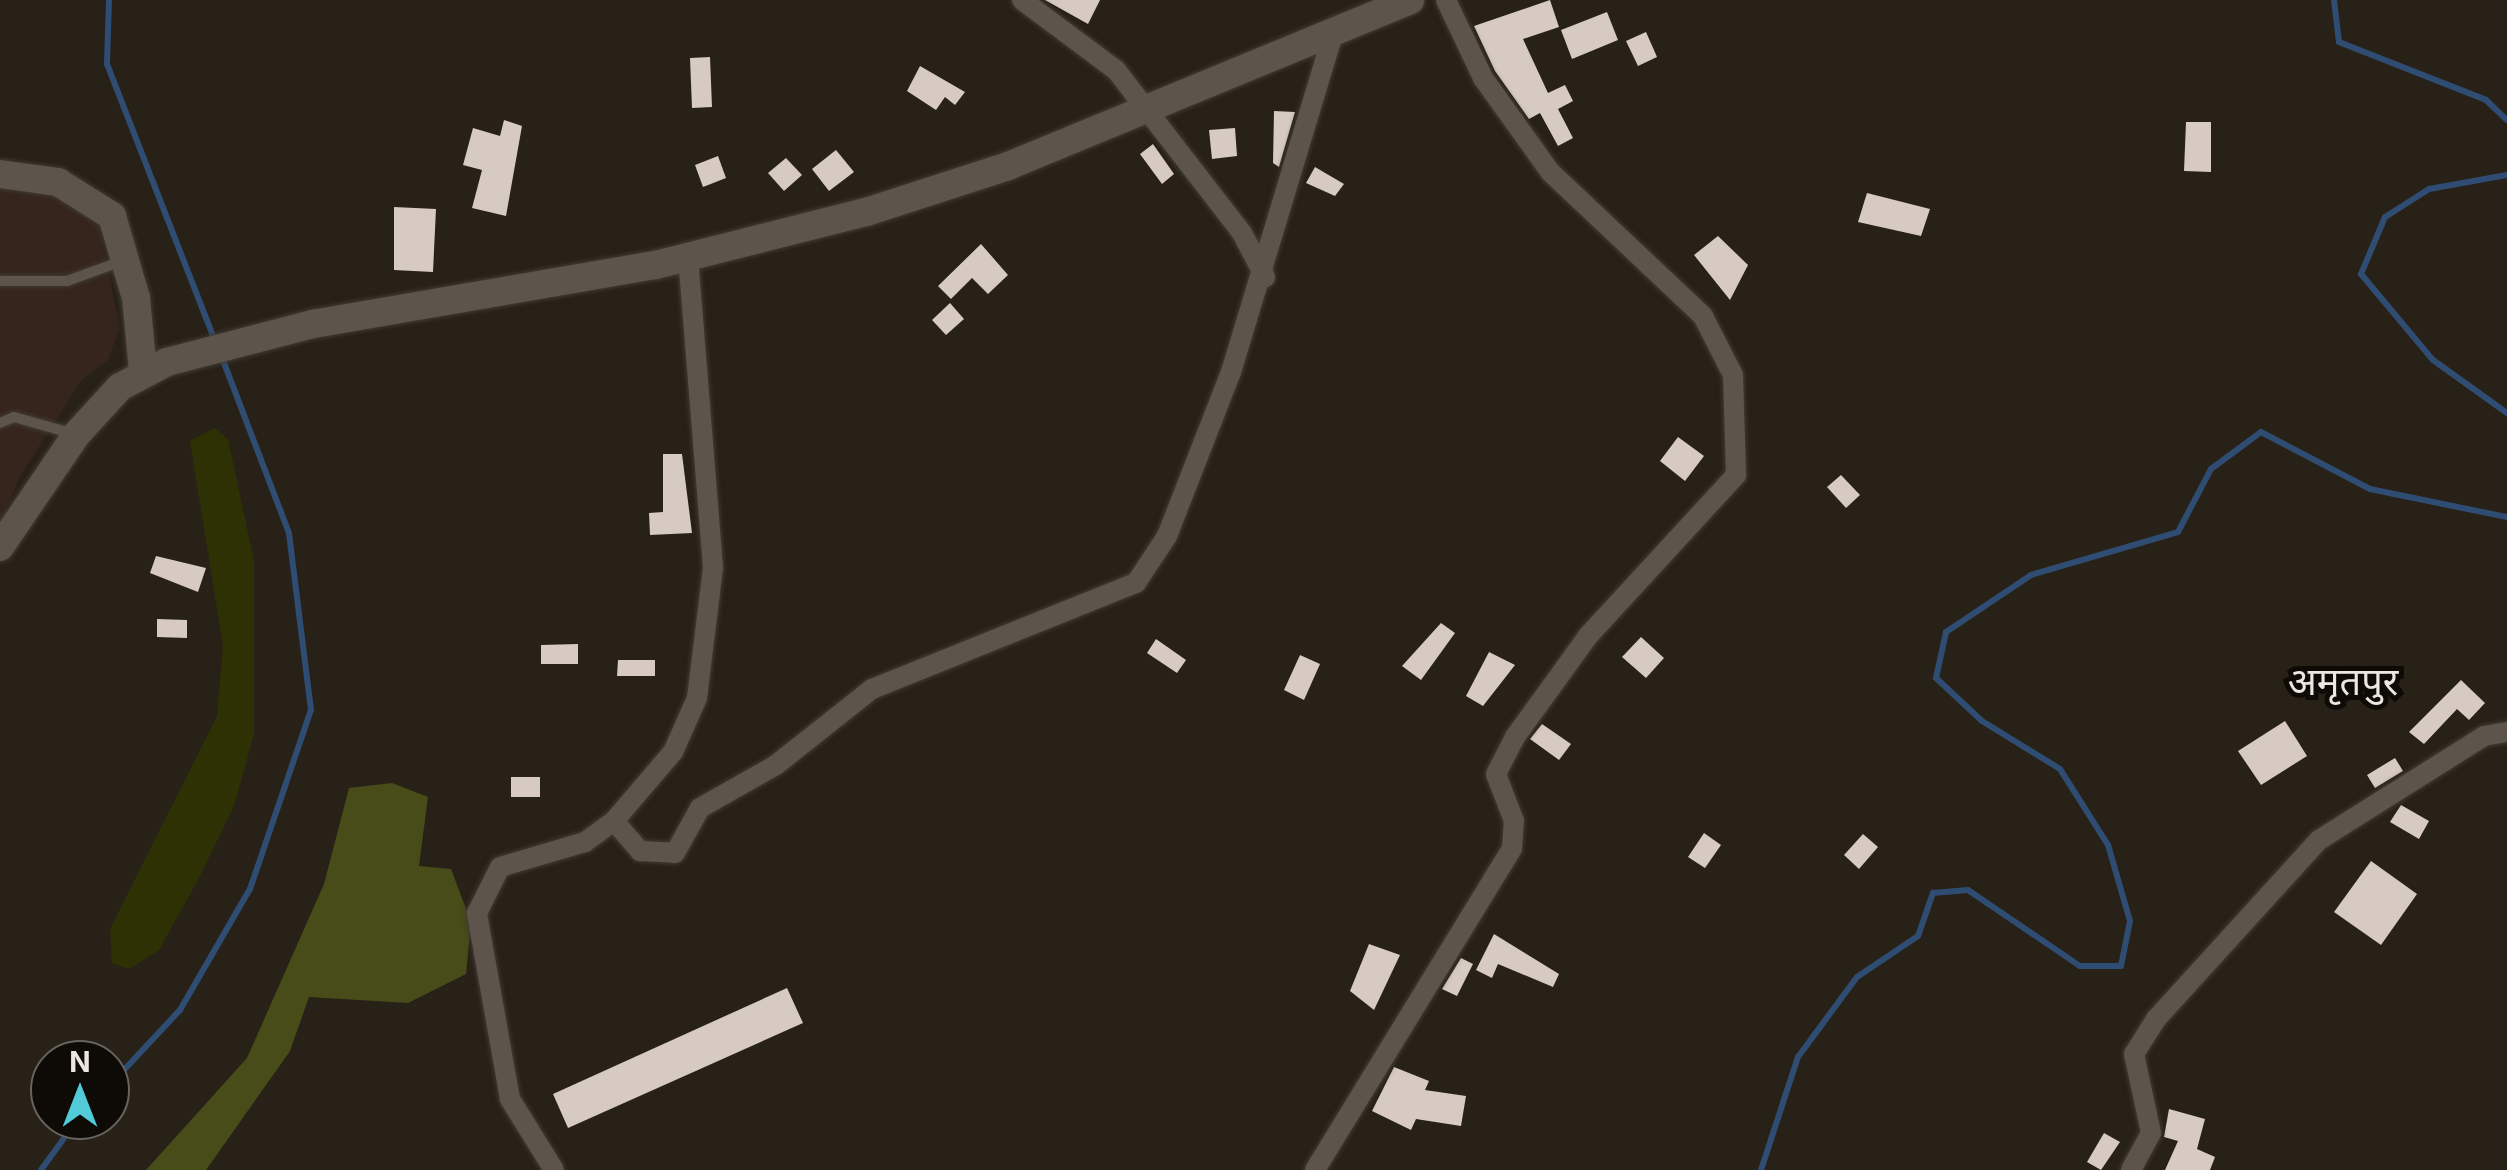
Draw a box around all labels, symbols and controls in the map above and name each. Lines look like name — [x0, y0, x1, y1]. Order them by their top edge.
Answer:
district label: अमृतपुर — [2288, 659, 2398, 705]
north arrow — [30, 1040, 130, 1140]
text: N — [69, 1045, 91, 1079]

